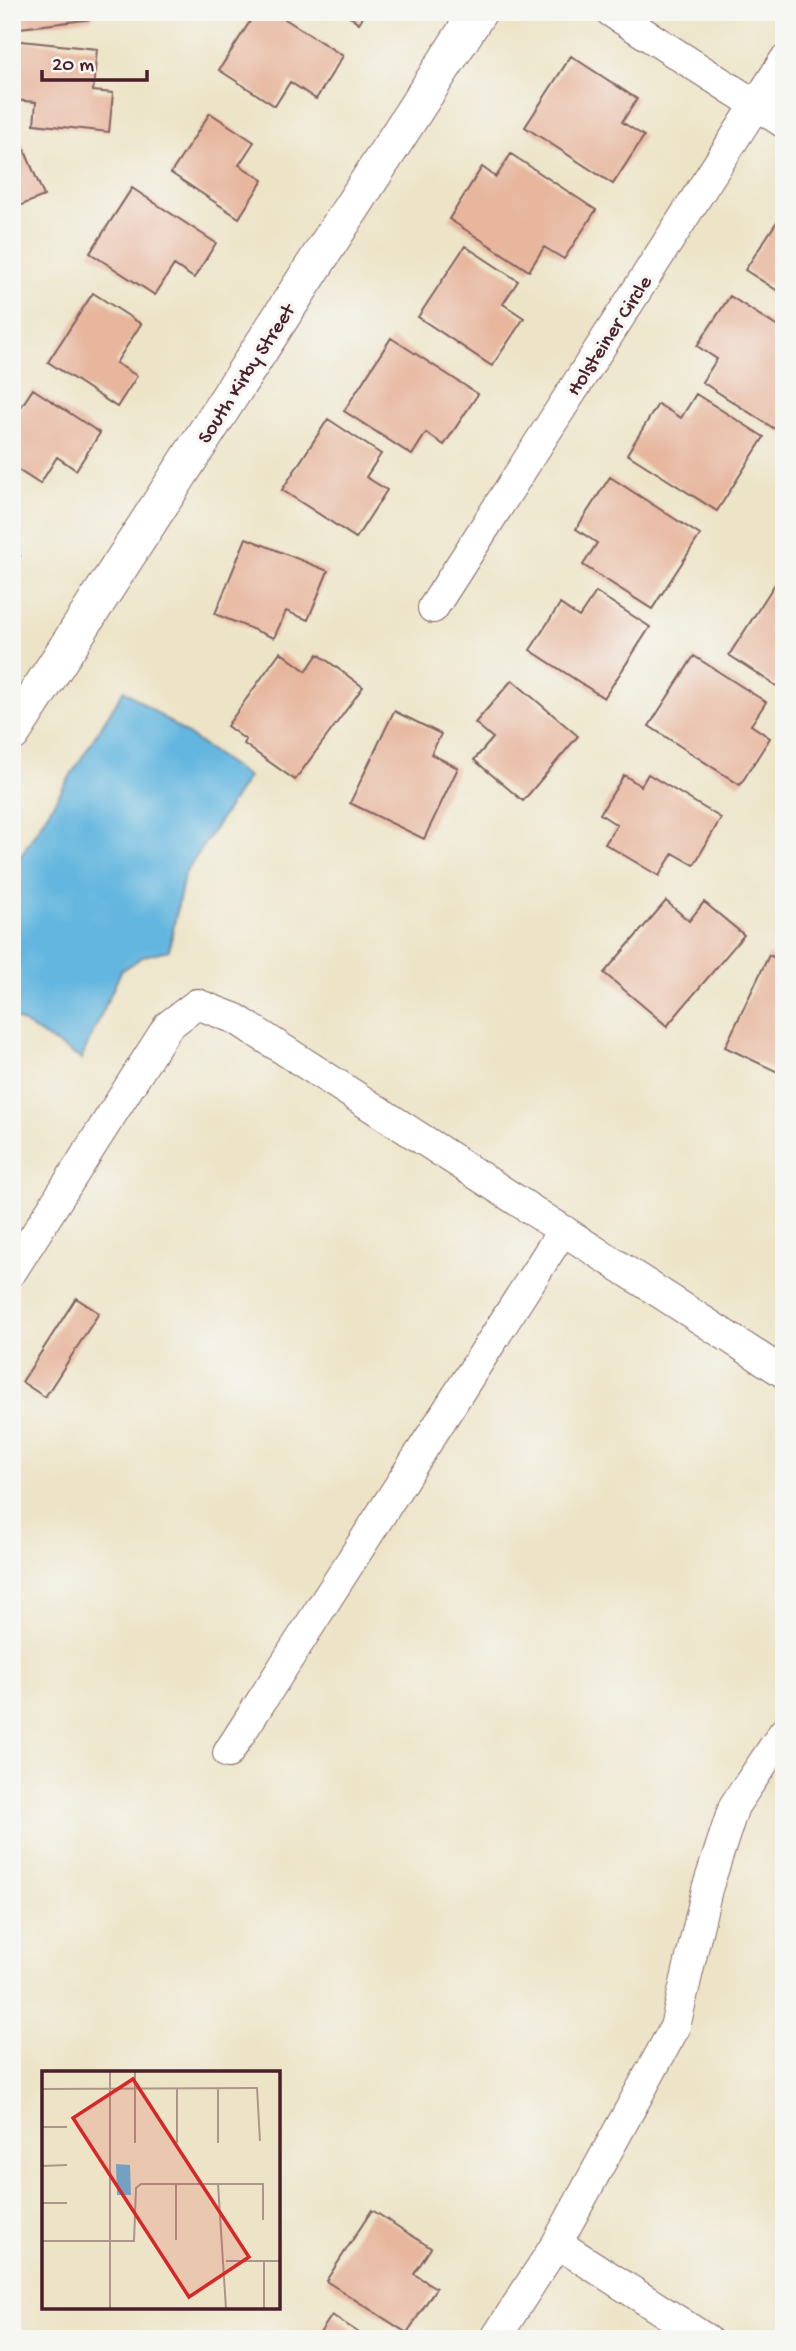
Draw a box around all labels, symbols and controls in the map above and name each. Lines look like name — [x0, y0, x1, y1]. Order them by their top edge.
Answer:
scale bar — [42, 38, 147, 82]
text: 20 m — [52, 54, 94, 79]
street label: Holsteiner Circle — [563, 271, 660, 402]
street label: South Kirby Street — [194, 298, 304, 449]
inset map — [42, 2071, 280, 2309]

